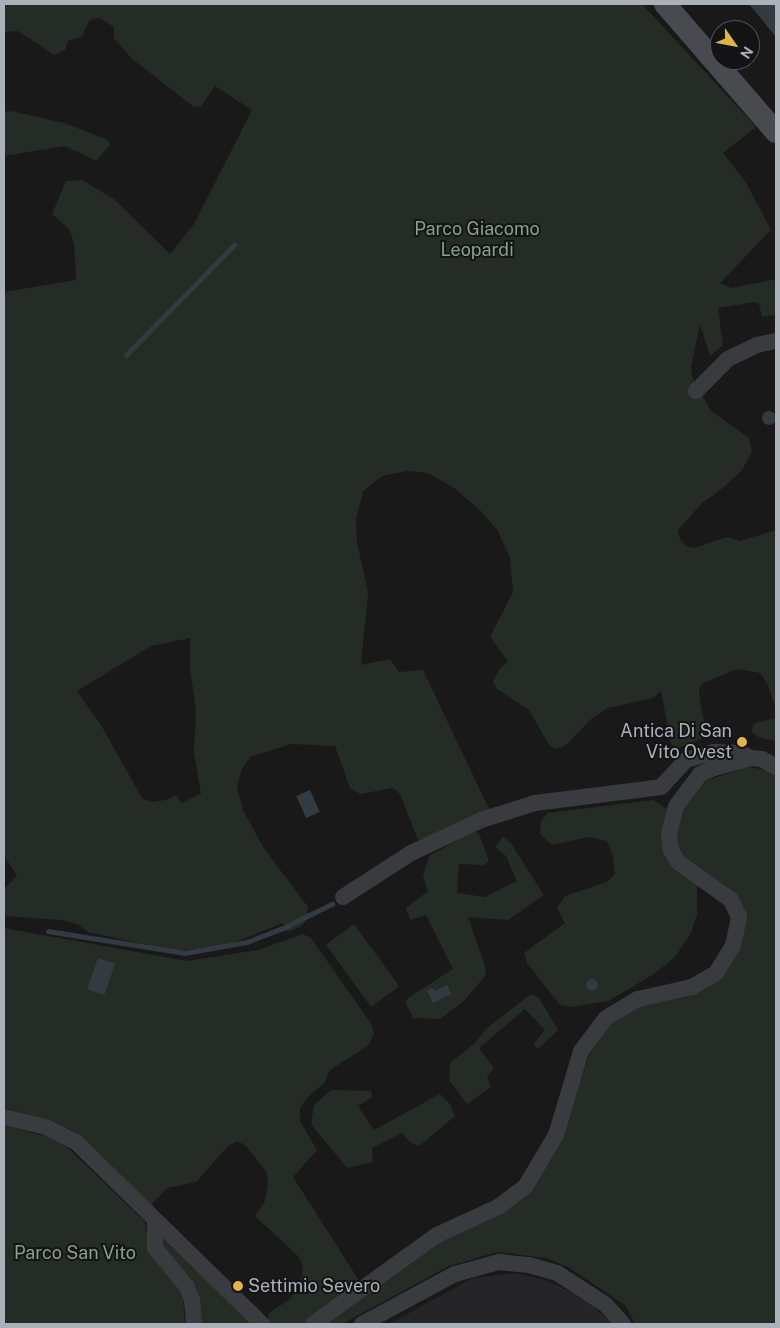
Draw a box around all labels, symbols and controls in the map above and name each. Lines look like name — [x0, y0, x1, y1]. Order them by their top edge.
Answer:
north arrow — [710, 20, 760, 70]
text: N — [737, 44, 756, 62]
park label: Parco Giacomo Leopardi — [414, 219, 540, 262]
place label: Antica Di San Vito Ovest — [620, 721, 732, 764]
marker: Antica Di San Vito Ovest — [736, 736, 748, 748]
park label: Parco San Vito — [14, 1242, 136, 1264]
place label: Settimio Severo — [248, 1275, 380, 1297]
marker: Settimio Severo — [232, 1280, 244, 1292]

